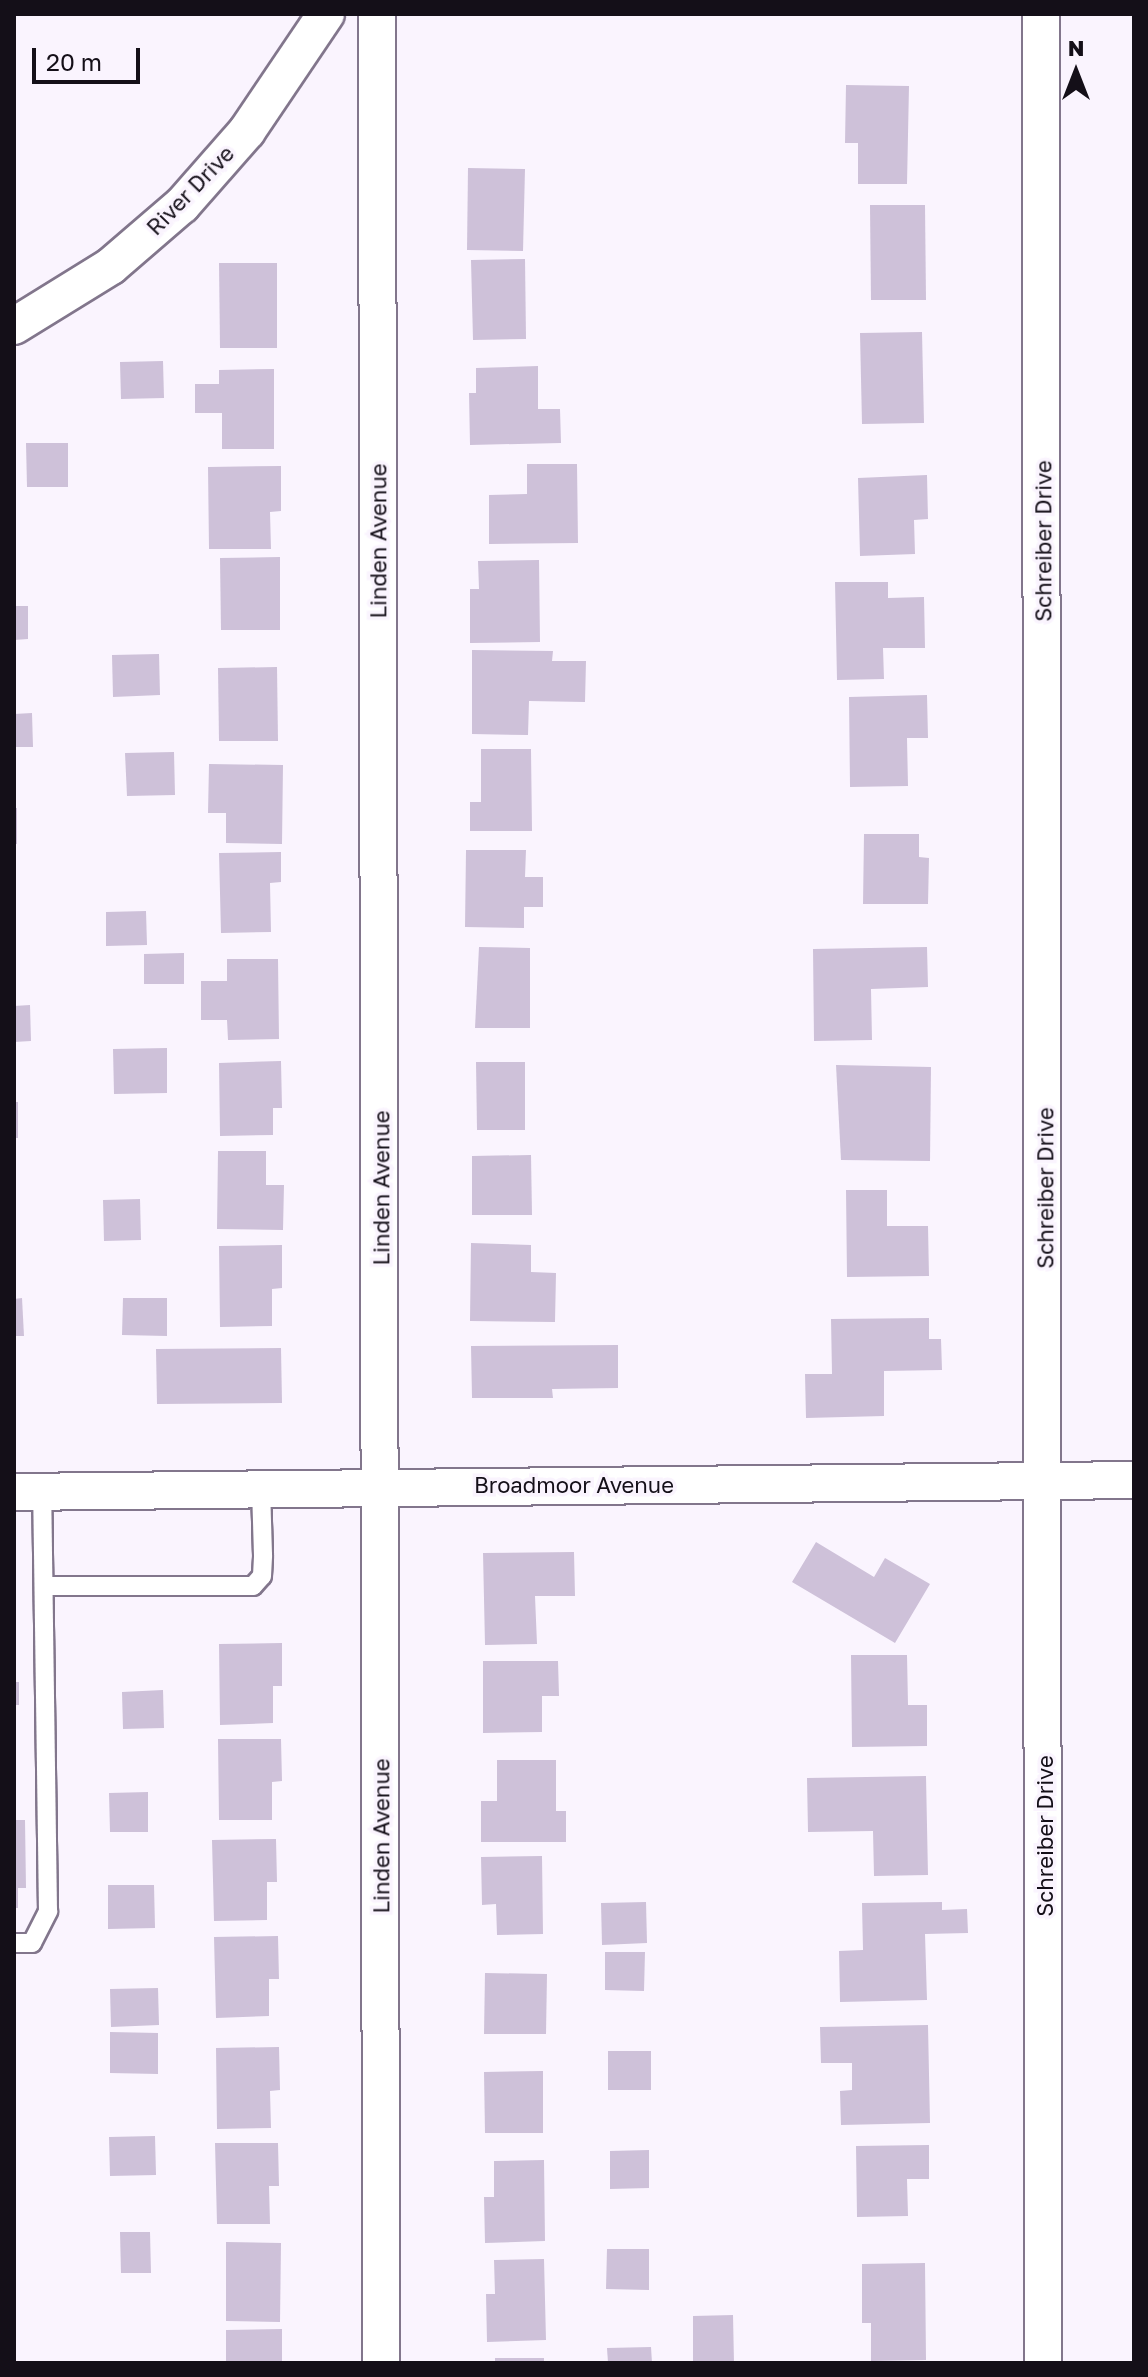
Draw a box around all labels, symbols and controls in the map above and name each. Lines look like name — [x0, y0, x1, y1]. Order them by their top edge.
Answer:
scale bar — [36, 32, 144, 82]
north arrow — [1036, 32, 1116, 112]
text: N — [1068, 34, 1084, 61]
text: 20 m — [46, 47, 102, 76]
street label: River Drive — [141, 140, 239, 240]
street label: Schreiber Drive — [1030, 460, 1056, 622]
street label: Linden Avenue — [365, 464, 391, 618]
street label: Schreiber Drive — [1032, 1107, 1058, 1269]
street label: Linden Avenue — [368, 1111, 394, 1265]
street label: Broadmoor Avenue — [474, 1472, 674, 1498]
street label: Schreiber Drive — [1032, 1755, 1058, 1917]
street label: Linden Avenue — [368, 1759, 394, 1913]

